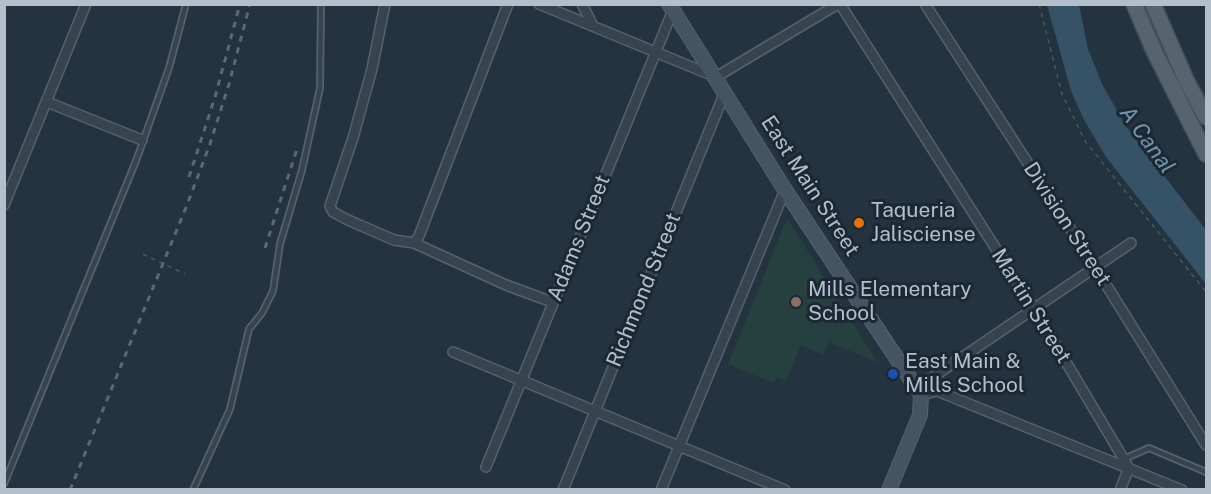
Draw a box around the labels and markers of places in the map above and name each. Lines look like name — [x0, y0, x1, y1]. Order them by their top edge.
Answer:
place label: Taqueria Jalisciense — [871, 198, 976, 248]
marker: Taqueria Jalisciense — [852, 216, 866, 230]
place label: Mills Elementary School — [808, 277, 971, 327]
marker: Mills Elementary School — [789, 295, 803, 309]
place label: East Main & Mills School — [905, 349, 1024, 399]
marker: East Main & Mills School — [886, 367, 900, 381]

